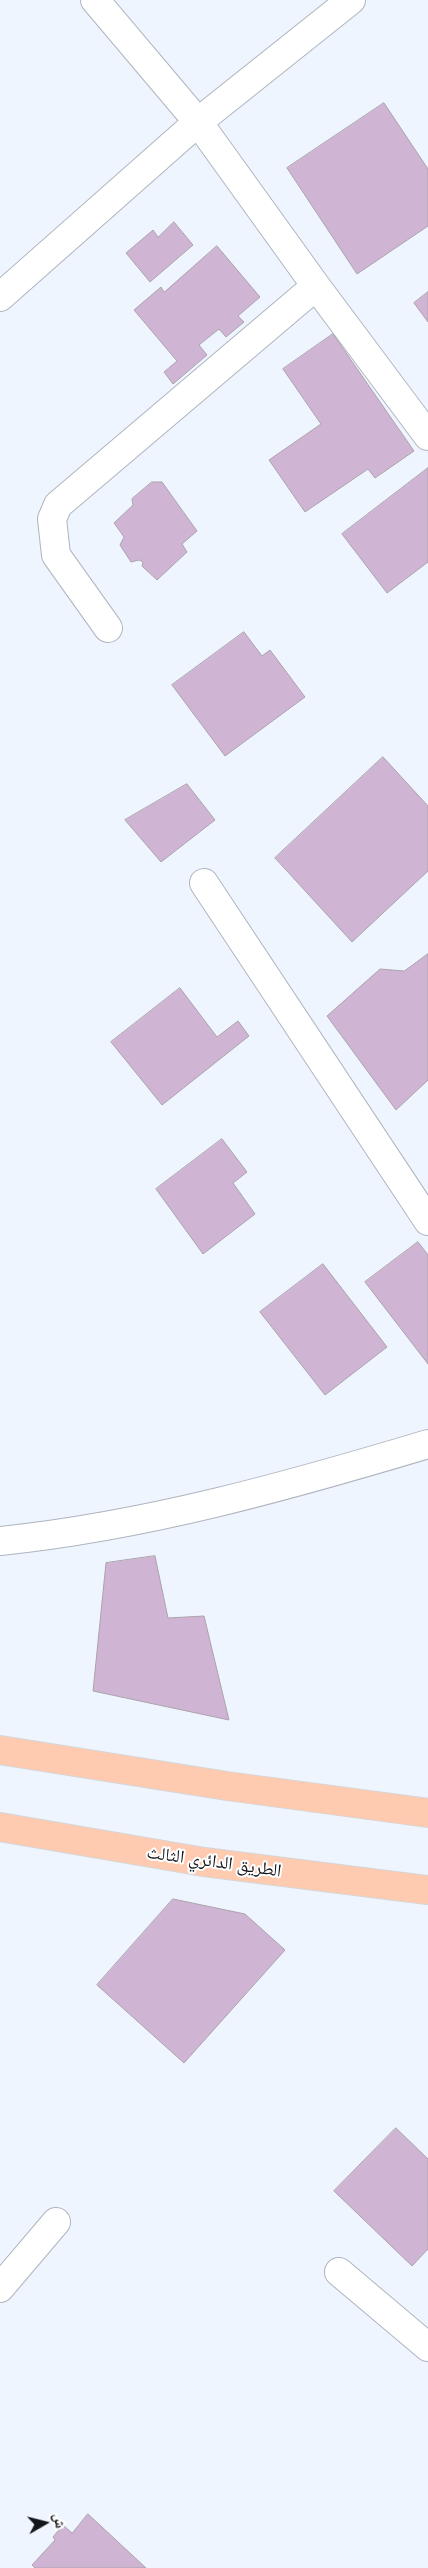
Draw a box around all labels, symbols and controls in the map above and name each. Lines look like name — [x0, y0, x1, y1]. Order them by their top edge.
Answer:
street label: الطريق الدائري الثالث — [145, 1842, 283, 1882]
north arrow — [20, 2498, 70, 2548]
text: ش — [50, 2512, 71, 2530]

